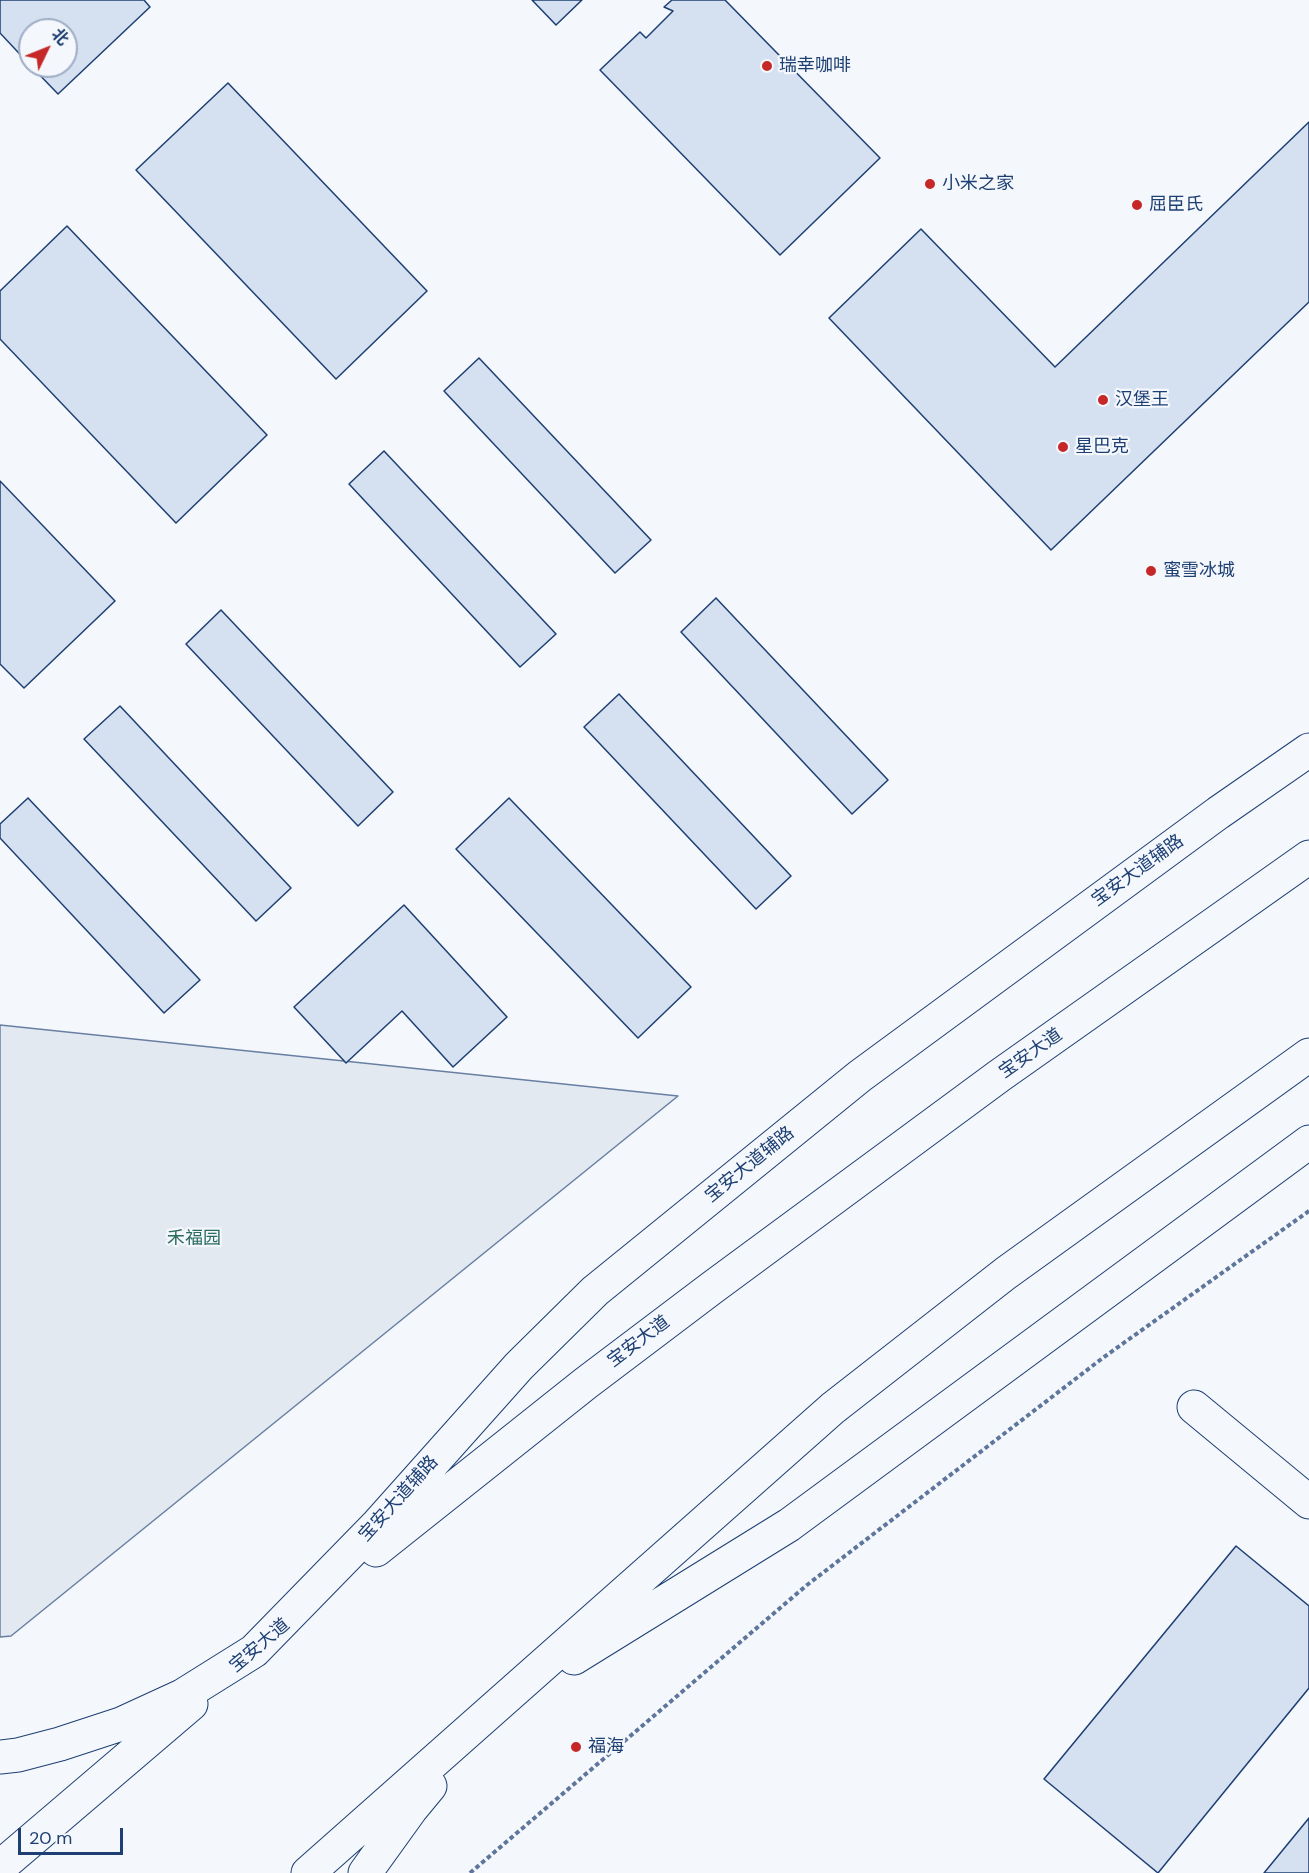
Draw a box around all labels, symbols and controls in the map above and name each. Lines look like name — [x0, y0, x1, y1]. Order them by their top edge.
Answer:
north arrow — [18, 18, 78, 78]
text: 北 — [47, 24, 73, 50]
place label: 瑞幸咖啡 — [779, 55, 851, 77]
marker: 瑞幸咖啡 — [760, 59, 774, 73]
place label: 小米之家 — [942, 173, 1014, 195]
marker: 小米之家 — [923, 177, 937, 191]
place label: 屈臣氏 — [1149, 194, 1203, 216]
marker: 屈臣氏 — [1130, 198, 1144, 212]
place label: 汉堡王 — [1115, 389, 1169, 411]
marker: 汉堡王 — [1096, 393, 1110, 407]
place label: 星巴克 — [1075, 436, 1129, 458]
marker: 星巴克 — [1056, 440, 1070, 454]
place label: 蜜雪冰城 — [1163, 560, 1235, 582]
marker: 蜜雪冰城 — [1144, 564, 1158, 578]
street label: 宝安大道辅路 — [1088, 831, 1188, 911]
street label: 宝安大道 — [995, 1025, 1067, 1083]
street label: 宝安大道辅路 — [701, 1123, 799, 1207]
park label: 禾福园 — [167, 1228, 221, 1250]
street label: 宝安大道 — [604, 1312, 674, 1372]
street label: 宝安大道辅路 — [355, 1452, 443, 1546]
street label: 宝安大道 — [225, 1615, 295, 1677]
place label: 福海 — [588, 1736, 624, 1758]
marker: 福海 — [569, 1740, 583, 1754]
scale bar — [21, 1816, 126, 1854]
text: 20 m — [29, 1826, 72, 1850]

